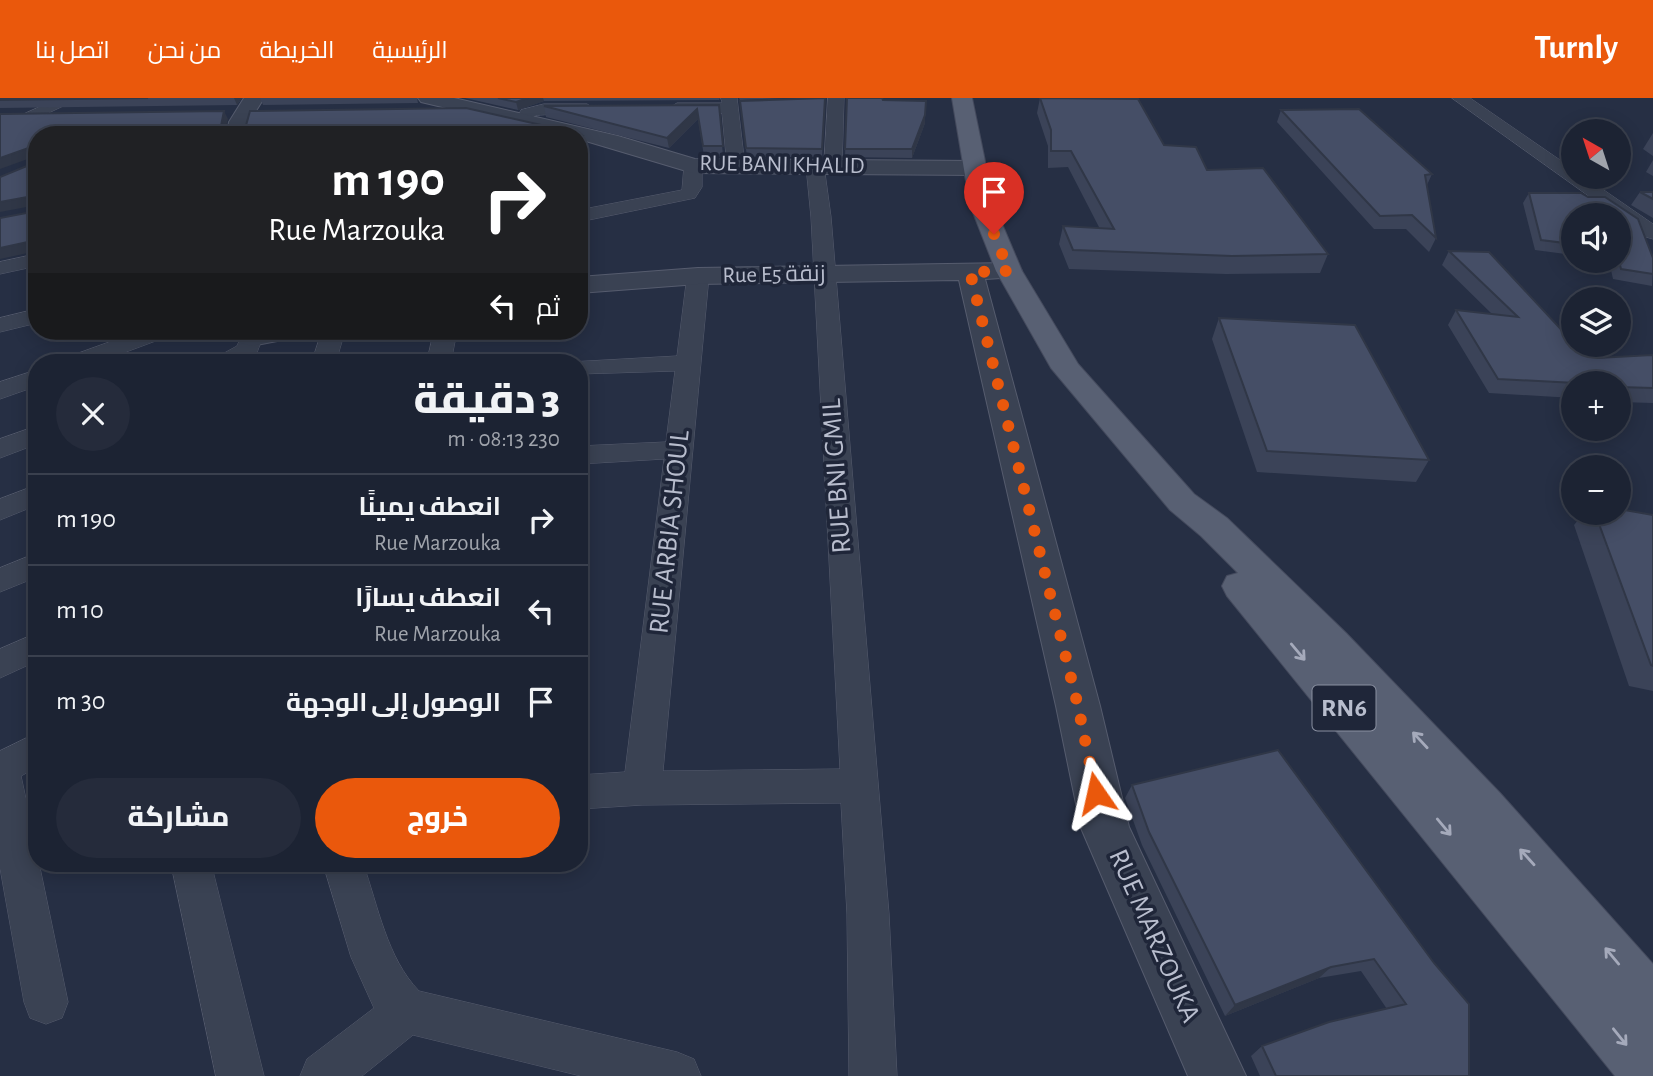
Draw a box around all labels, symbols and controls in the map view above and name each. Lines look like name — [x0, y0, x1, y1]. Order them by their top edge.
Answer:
text: Turnly — [1534, 32, 1618, 65]
text: اتصل بنا — [35, 39, 110, 63]
text: من نحن — [148, 39, 221, 63]
text: الخريطة — [259, 39, 334, 63]
text: الرئيسية — [372, 39, 448, 63]
north arrow — [1561, 119, 1631, 189]
map controls — [1561, 119, 1631, 525]
street label: RUE BANI KHALID — [699, 152, 865, 178]
icon: right — [469, 154, 560, 245]
text: 190 m — [331, 156, 445, 205]
pin — [964, 162, 1024, 234]
icon: arrive — [975, 173, 1013, 211]
button: sound — [1561, 203, 1631, 273]
text: Rue Marzouka — [268, 214, 445, 246]
street label: Rue E5 زنقة — [722, 263, 826, 287]
icon: left — [484, 287, 522, 325]
button: layers — [1561, 287, 1631, 357]
text: ثم — [536, 295, 560, 321]
button: + — [1561, 371, 1631, 441]
button: close — [56, 377, 130, 451]
text: 3 دقيقة — [413, 379, 560, 421]
street label: RUE BNI GMIL — [818, 397, 856, 554]
text: 230 m · 08:13 — [447, 428, 560, 451]
street label: RUE ARBIA SHOUL — [645, 428, 695, 635]
button: − — [1561, 455, 1631, 525]
text: انعطف يمينًا — [358, 494, 501, 520]
icon: right — [522, 501, 560, 539]
text: 190 m — [56, 506, 116, 532]
text: Rue Marzouka — [374, 532, 501, 555]
text: انعطف يسارًا — [355, 585, 501, 611]
icon: left — [522, 592, 560, 630]
text: 10 m — [56, 597, 104, 623]
text: Rue Marzouka — [374, 623, 501, 646]
one-way arrow — [1290, 643, 1306, 661]
icon: arrive — [522, 683, 560, 721]
road number: RN6 — [1312, 686, 1376, 730]
text: 30 m — [56, 688, 106, 714]
text: الوصول إلى الوجهة — [286, 690, 501, 716]
one-way arrow — [1411, 732, 1428, 749]
position arrow — [1059, 756, 1133, 830]
button: مشاركة — [56, 778, 301, 858]
button: خروج — [315, 778, 560, 858]
one-way arrow — [1436, 817, 1452, 835]
street label: RUE MARZOUKA — [1103, 845, 1205, 1027]
one-way arrow — [1519, 848, 1535, 866]
one-way arrow — [1604, 947, 1620, 965]
one-way arrow — [1612, 1027, 1628, 1045]

